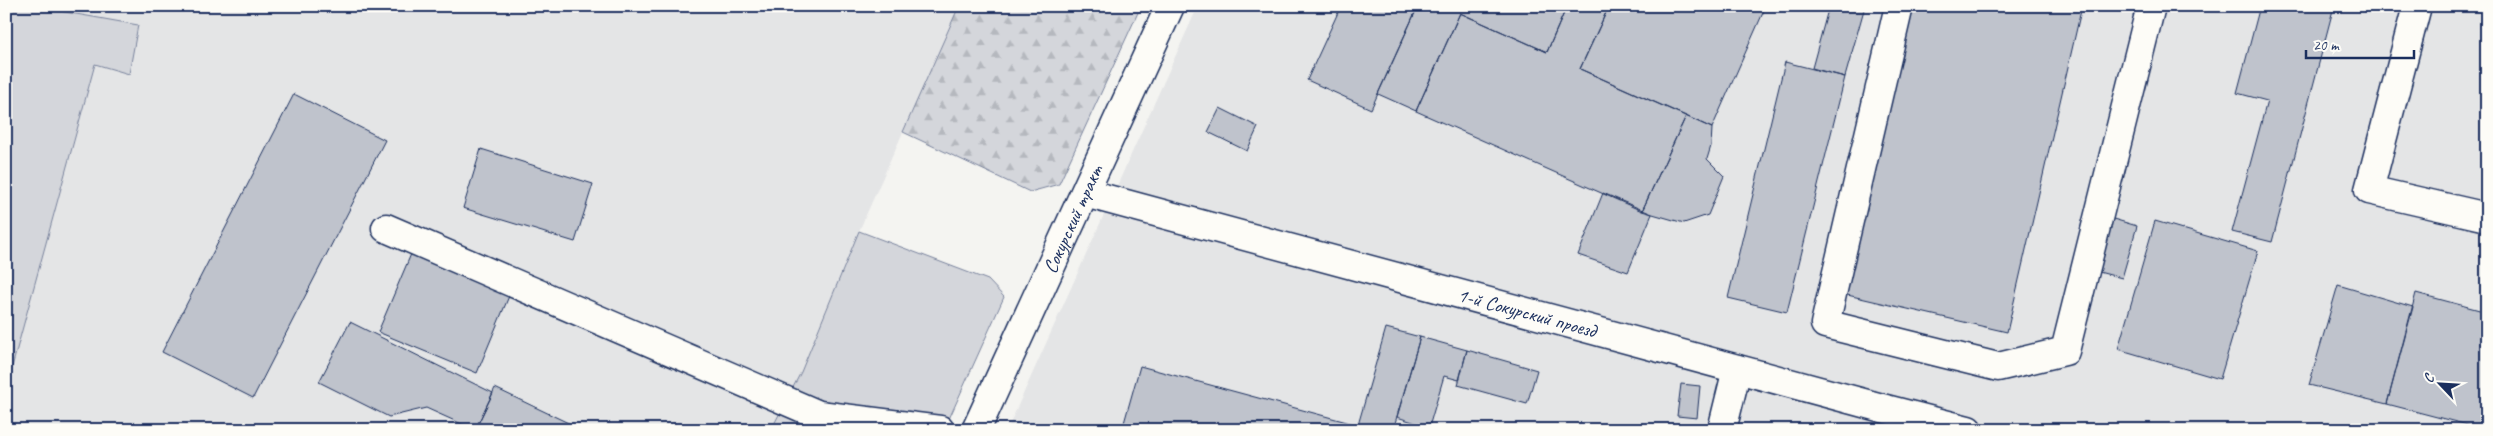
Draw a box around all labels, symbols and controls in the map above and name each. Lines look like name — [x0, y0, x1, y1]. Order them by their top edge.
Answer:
scale bar — [2306, 28, 2413, 60]
text: 20 m — [2313, 36, 2340, 55]
street label: Сокурский тракт — [1037, 160, 1109, 277]
street label: 1-й Сокурский проезд — [1455, 282, 1601, 344]
north arrow — [2416, 358, 2466, 408]
text: С — [2420, 370, 2439, 385]

